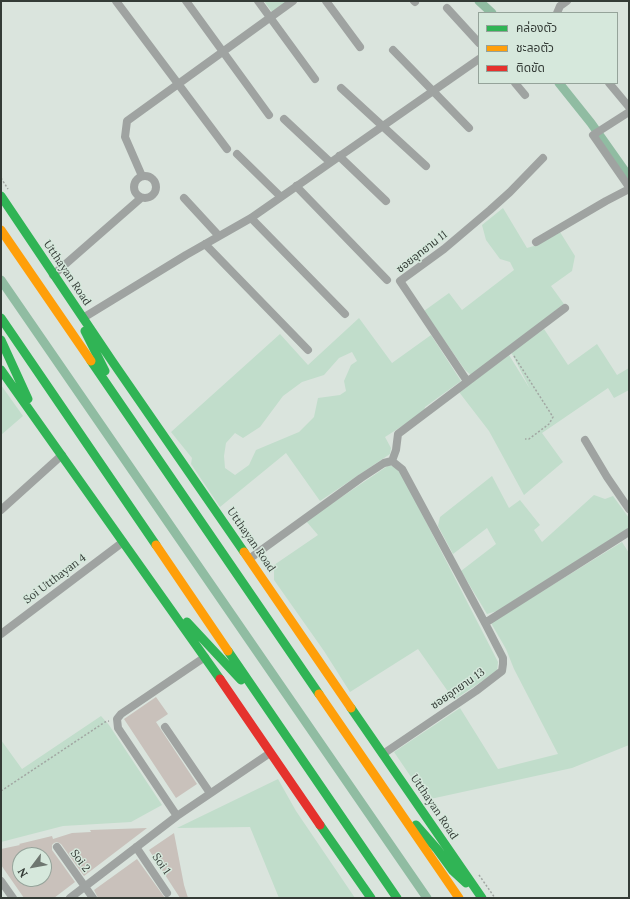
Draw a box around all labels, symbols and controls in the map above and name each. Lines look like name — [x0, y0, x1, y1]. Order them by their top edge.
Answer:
legend — [478, 12, 618, 84]
text: คล่องตัว — [516, 20, 557, 35]
text: ชะลอตัว — [516, 40, 554, 55]
text: ติดขัด — [516, 60, 545, 75]
street label: ซอยอุทยาน 11 — [394, 228, 450, 276]
street label: Utthayan Road — [40, 238, 94, 308]
street label: Utthayan Road — [224, 505, 278, 575]
street label: Soi Utthayan 4 — [21, 551, 89, 607]
street label: ซอยอุทยาน 13 — [429, 666, 487, 712]
street label: Utthayan Road — [407, 772, 461, 842]
north arrow — [12, 847, 52, 887]
street label: Soi 2 — [67, 847, 93, 875]
street label: Soi 1 — [149, 851, 173, 877]
text: N — [14, 866, 31, 880]

